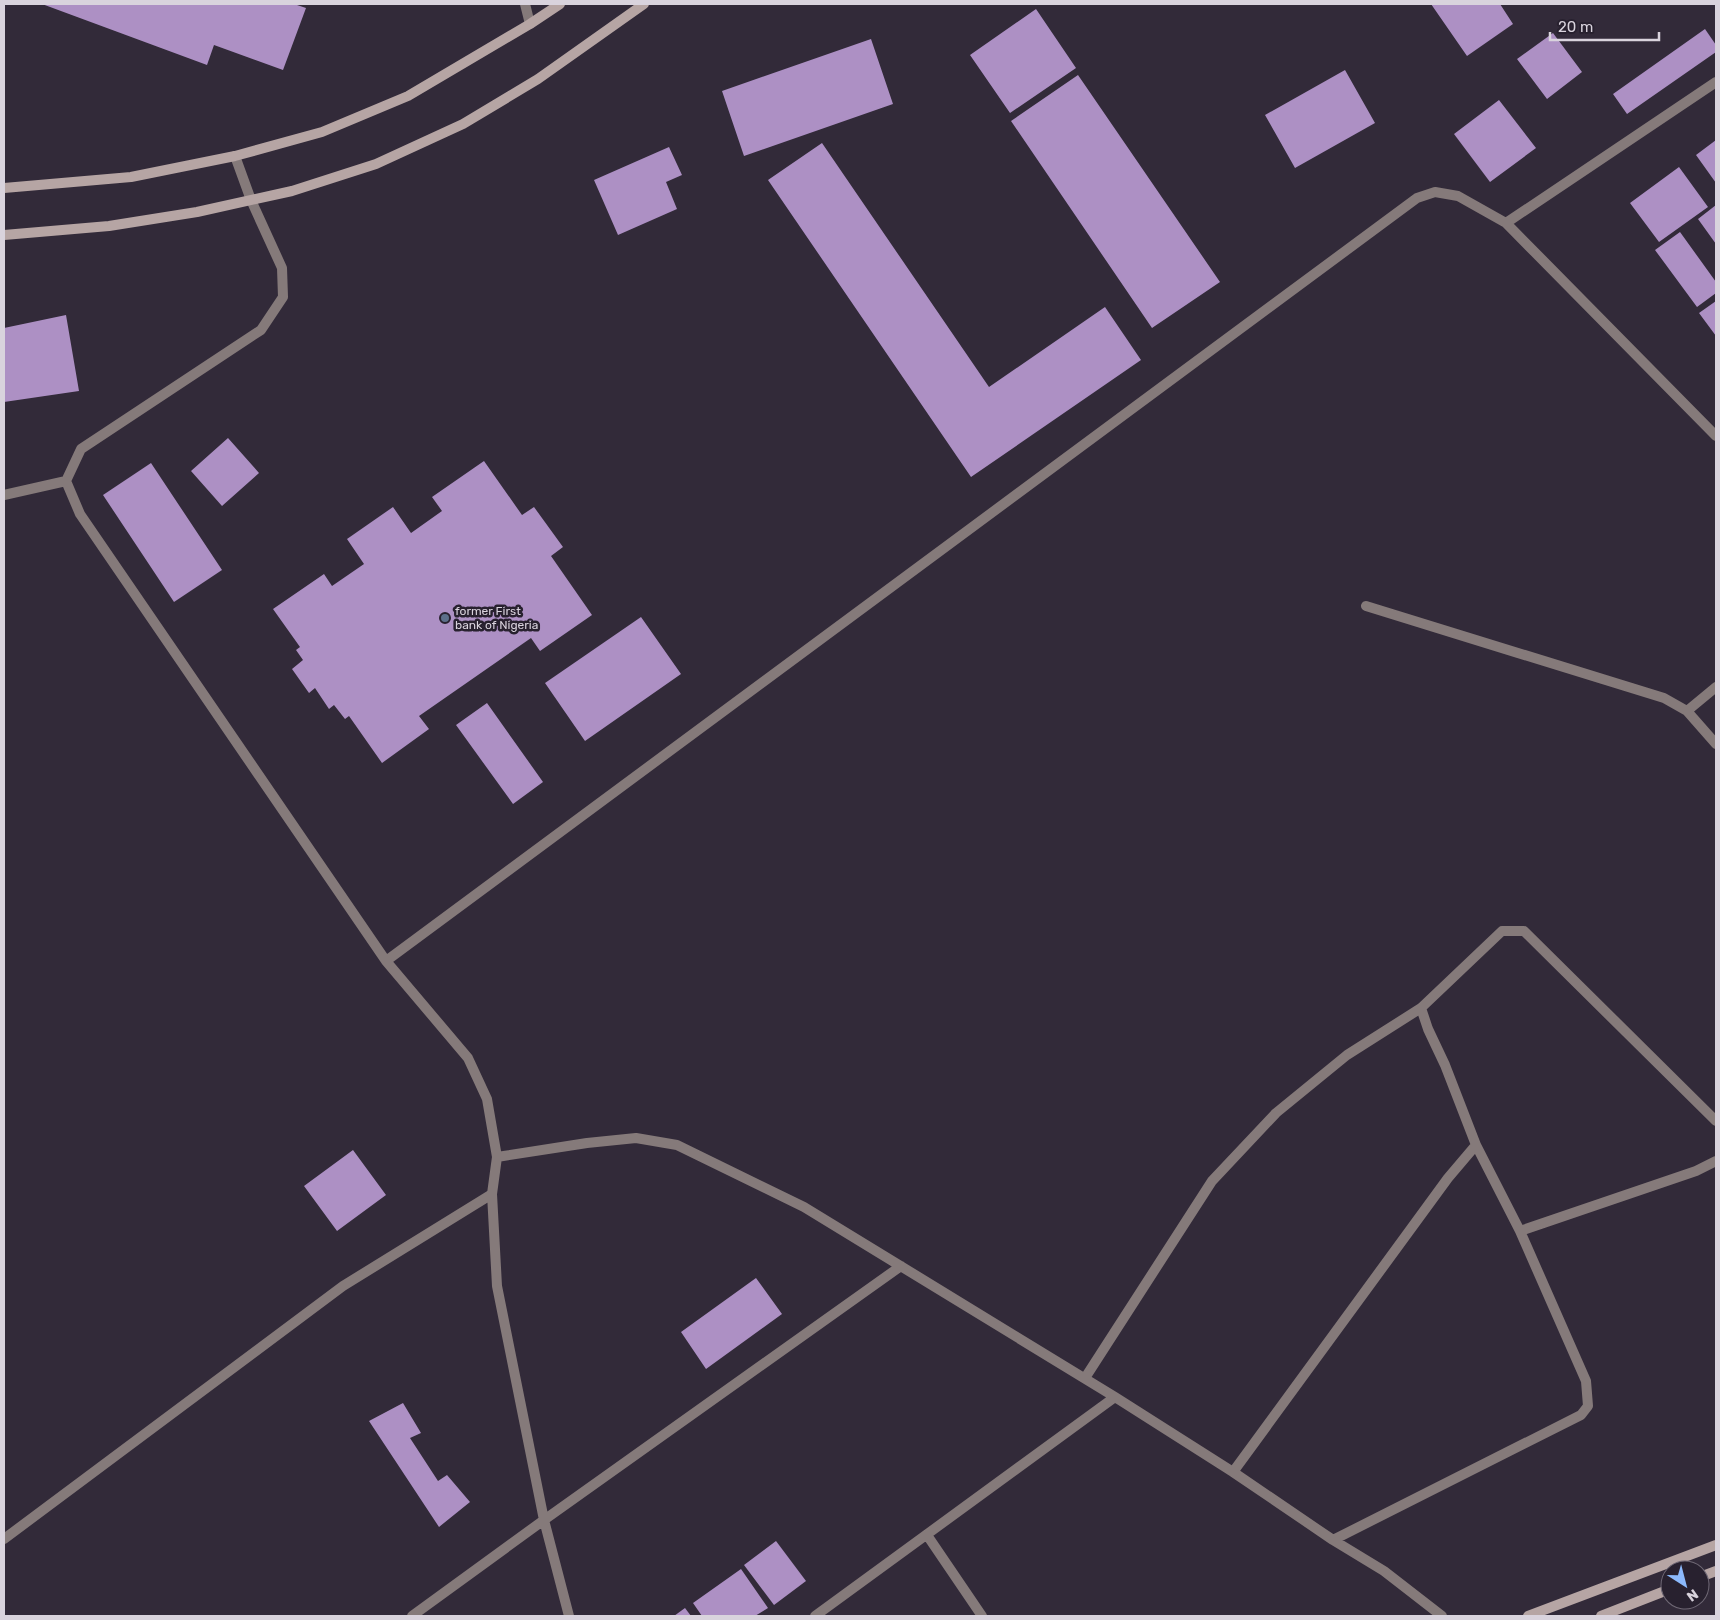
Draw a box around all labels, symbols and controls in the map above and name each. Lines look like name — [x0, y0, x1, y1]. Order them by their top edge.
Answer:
scale bar — [1550, 10, 1659, 42]
text: 20 m — [1558, 18, 1593, 36]
place label: former First bank of Nigeria — [455, 604, 538, 632]
marker: former First bank of Nigeria — [439, 612, 451, 624]
north arrow — [1660, 1560, 1710, 1610]
text: N — [1683, 1585, 1701, 1605]

